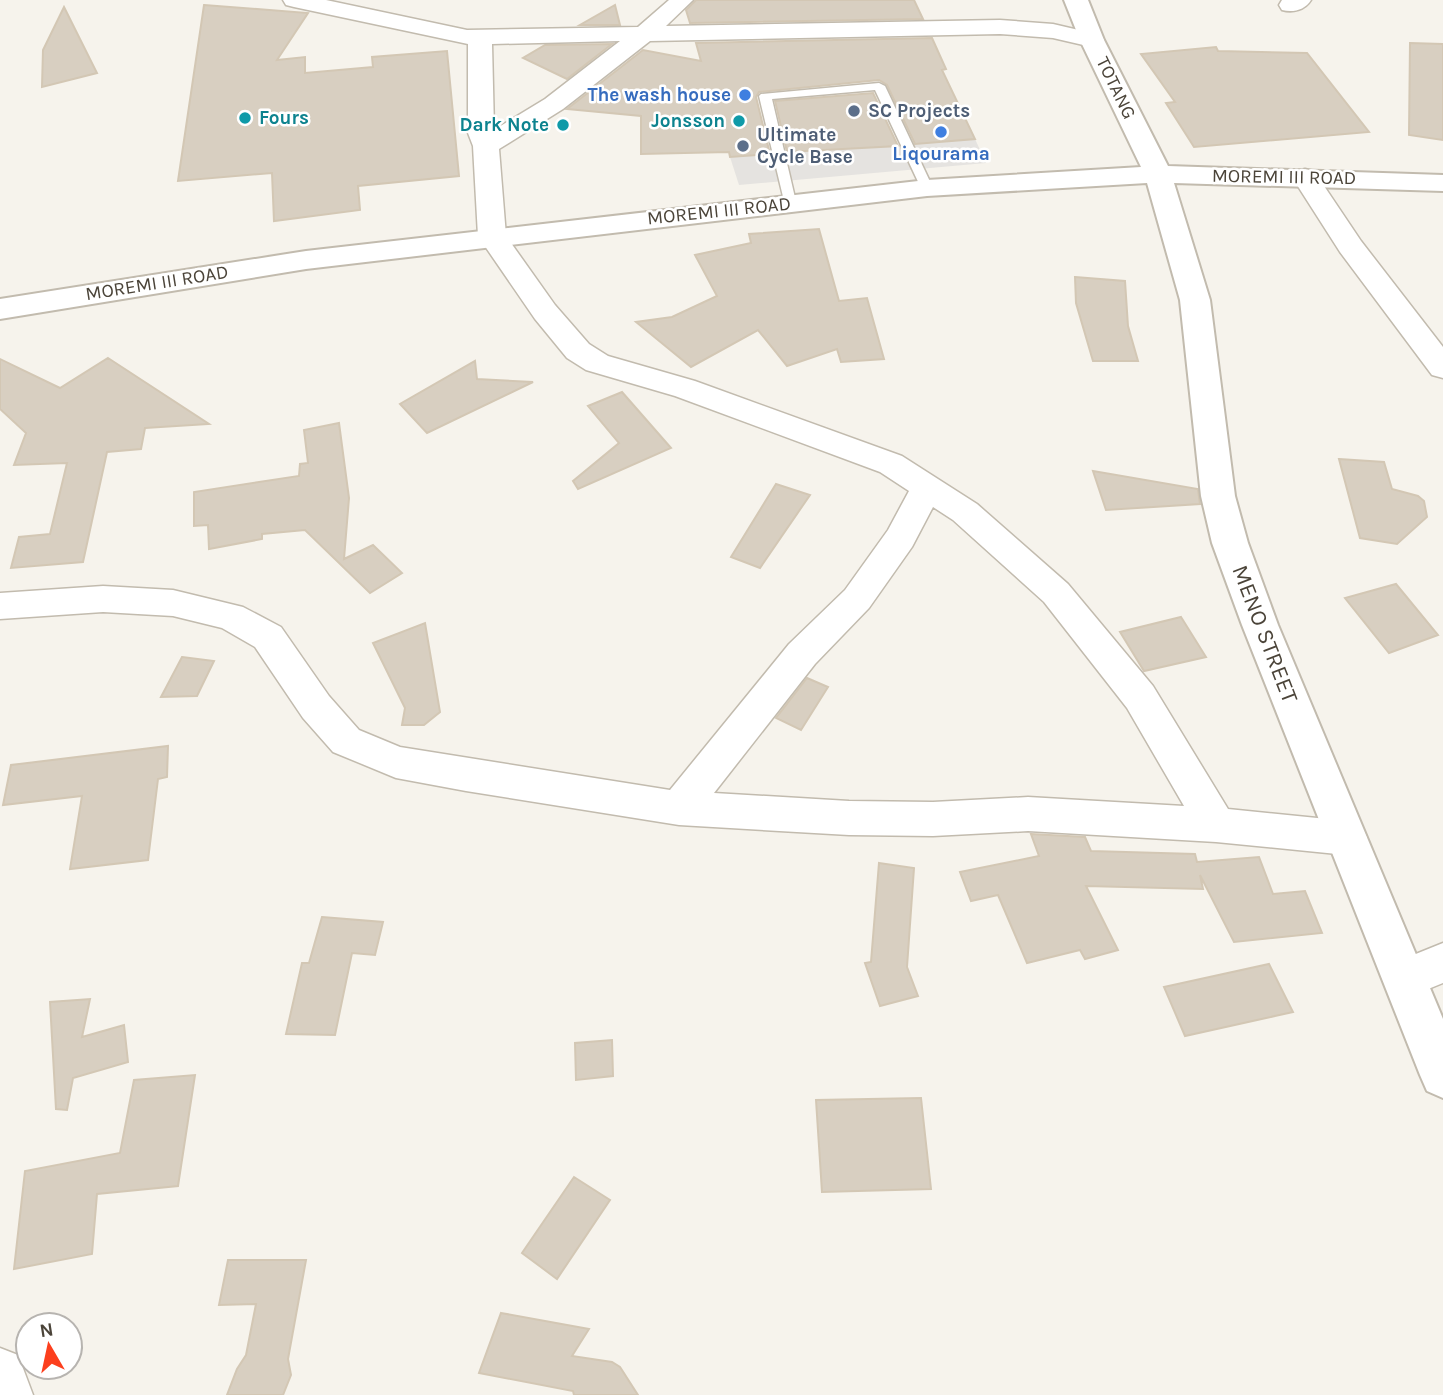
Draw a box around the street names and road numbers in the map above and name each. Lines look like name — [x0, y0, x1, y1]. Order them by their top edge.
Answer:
street label: TOTANG — [1092, 53, 1140, 123]
street label: MOREMI III ROAD — [1212, 165, 1356, 189]
street label: MOREMI III ROAD — [646, 193, 792, 229]
street label: MOREMI III ROAD — [84, 261, 230, 305]
street label: MENO STREET — [1226, 561, 1304, 707]

